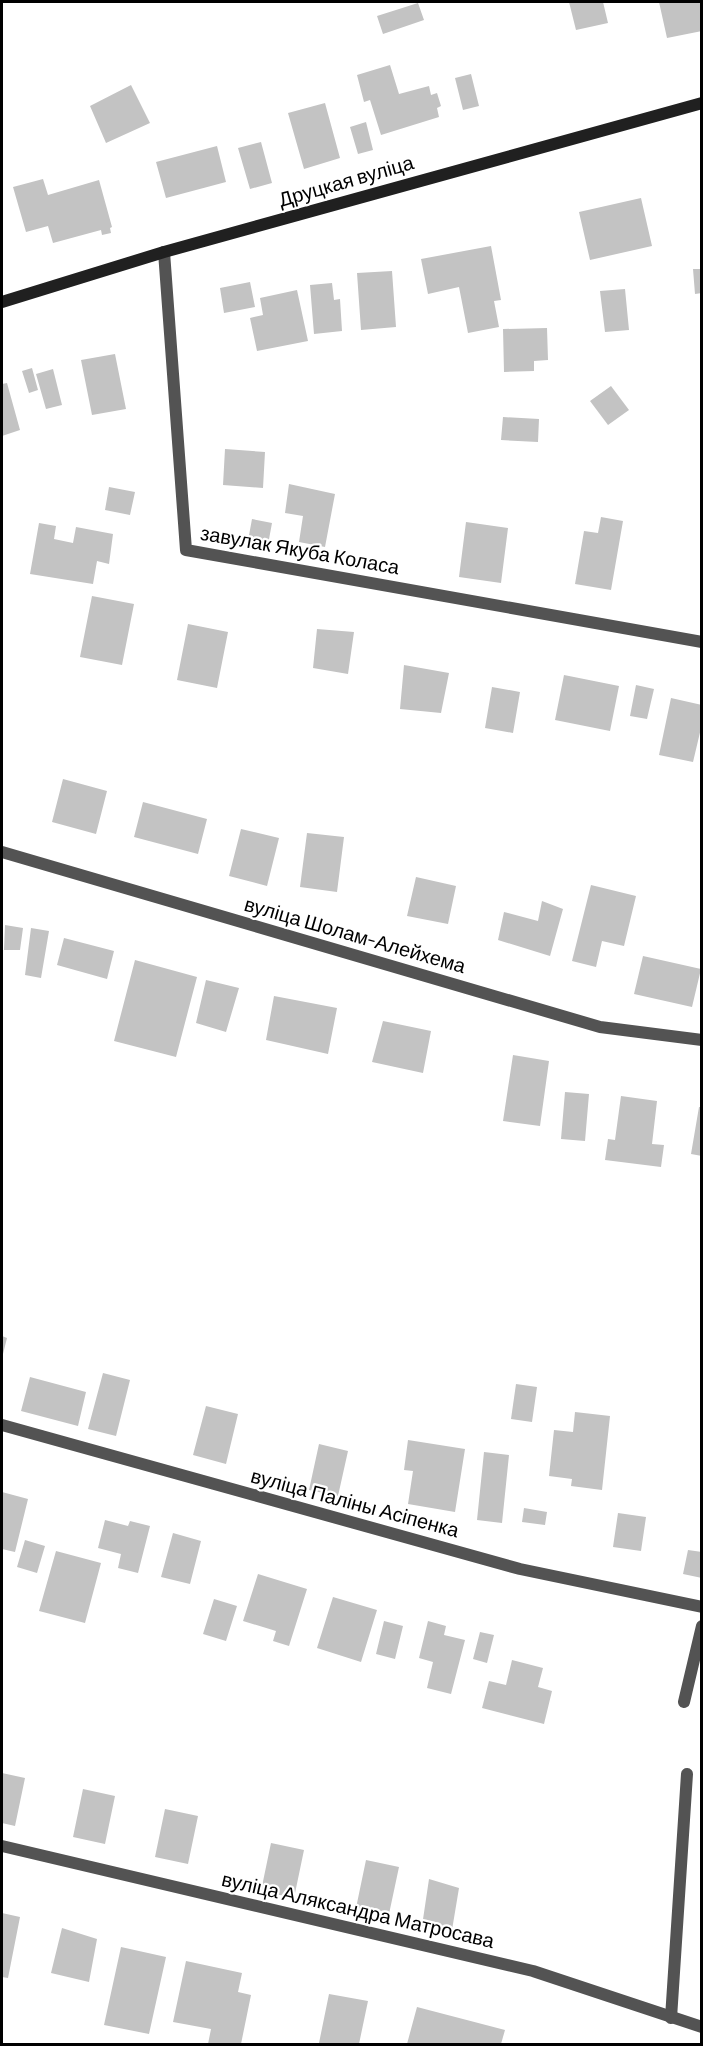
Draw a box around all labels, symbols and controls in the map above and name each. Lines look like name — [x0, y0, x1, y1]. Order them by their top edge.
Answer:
street label: Друцкая вуліца — [275, 149, 417, 211]
street label: завулак Якуба Коласа — [199, 520, 402, 578]
street label: вуліца Шолам-Алейхема — [242, 891, 469, 977]
street label: вуліца Паліны Асіпенка — [249, 1463, 463, 1542]
street label: вуліца Аляксандра Матросава — [220, 1866, 498, 1952]

